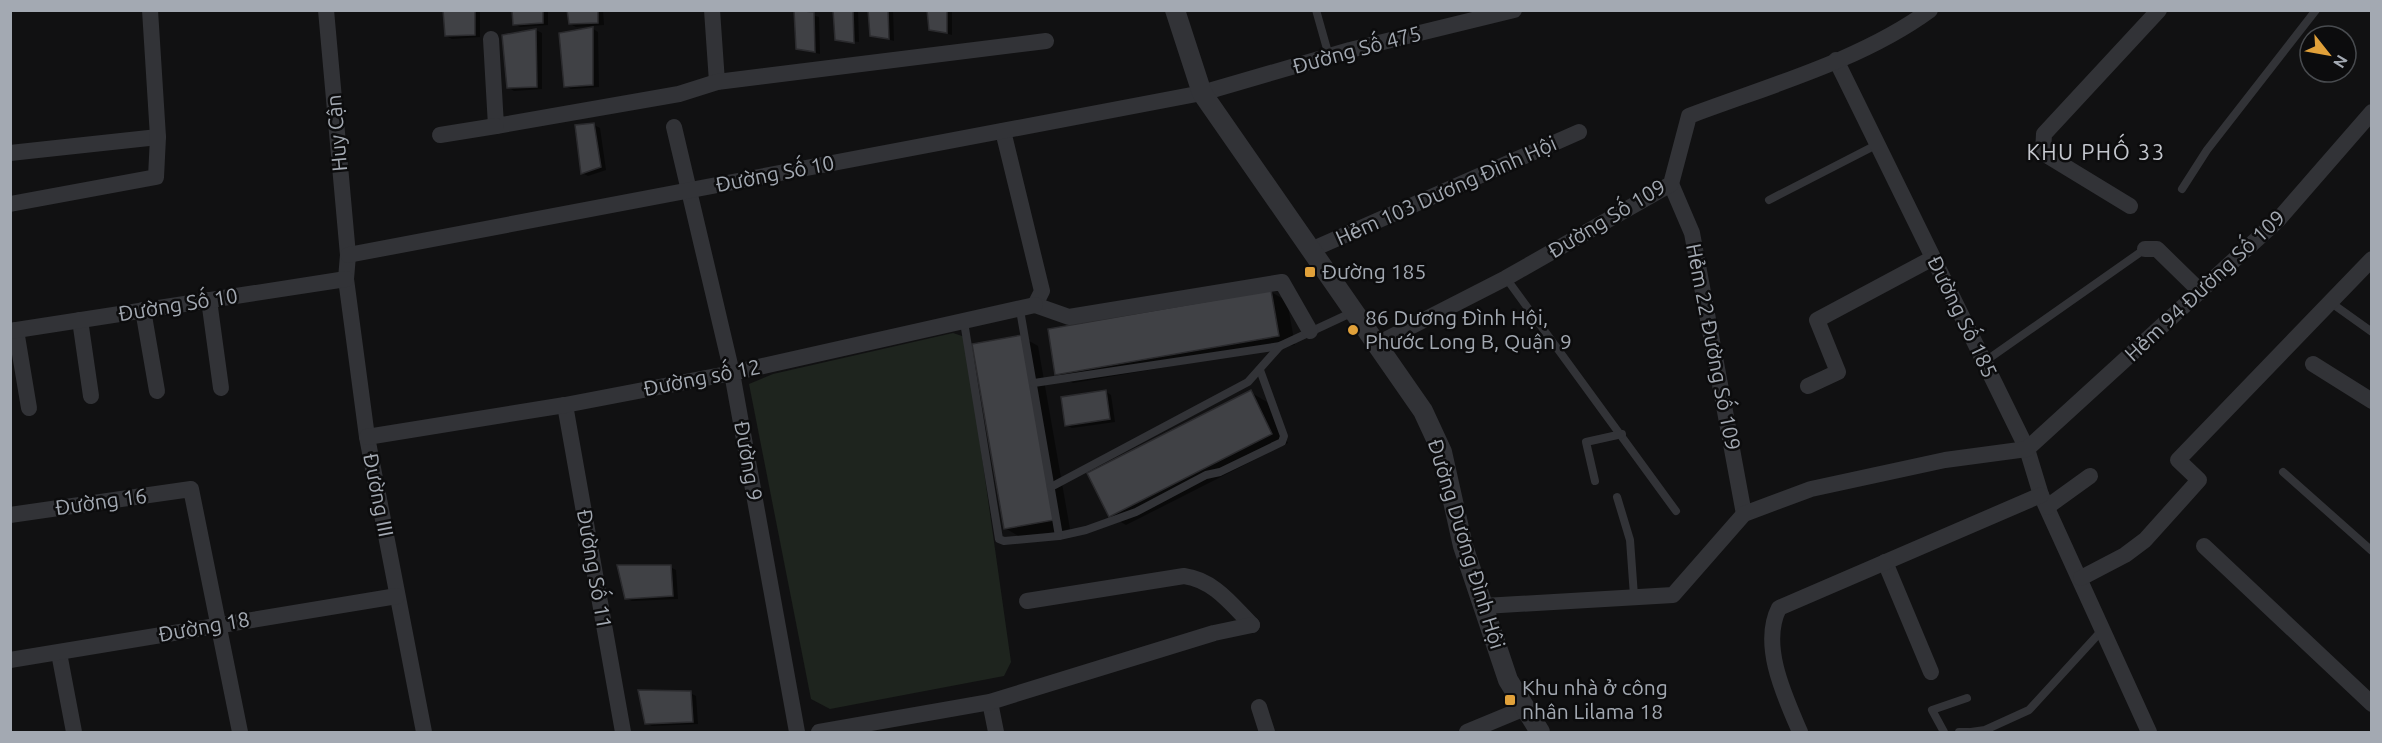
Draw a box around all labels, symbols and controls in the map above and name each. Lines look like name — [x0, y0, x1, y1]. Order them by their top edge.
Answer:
street label: Đường Số 475 — [1289, 18, 1424, 78]
north arrow — [2298, 24, 2358, 84]
text: N — [2330, 52, 2352, 71]
street label: Huy Cận — [321, 94, 351, 173]
street label: Hẻm 103 Dương Đình Hội — [1332, 131, 1560, 250]
district label: KHU PHỐ 33 — [2026, 133, 2166, 164]
street label: Đường Số 10 — [713, 148, 836, 196]
street label: Đường Số 109 — [1542, 172, 1669, 263]
street label: Hẻm 94 Đường Số 109 — [2118, 203, 2289, 366]
street label: Hẻm 22 Đường Số 109 — [1682, 241, 1748, 452]
street label: Đường Số 185 — [1923, 251, 2005, 381]
place label: Đường 185 — [1322, 259, 1426, 283]
marker: Đường 185 — [1303, 265, 1317, 279]
street label: Đường Số 10 — [116, 281, 239, 325]
place label: 86 Dương Đình Hội, Phước Long B, Quận 9 — [1365, 305, 1572, 353]
marker: 86 Dương Đình Hội, Phước Long B, Quận 9 — [1346, 323, 1360, 337]
street label: Đường số 12 — [641, 352, 762, 400]
street label: Đường 9 — [730, 419, 768, 503]
street label: Đường Dương Đình Hội — [1424, 436, 1510, 652]
street label: Đường III — [359, 451, 399, 539]
street label: Đường 16 — [53, 483, 148, 519]
street label: Đường Số 11 — [573, 507, 619, 630]
street label: Đường 18 — [156, 606, 251, 646]
place label: Khu nhà ở công nhân Lilama 18 — [1522, 675, 1668, 723]
marker: Khu nhà ở công nhân Lilama 18 — [1503, 693, 1517, 707]

